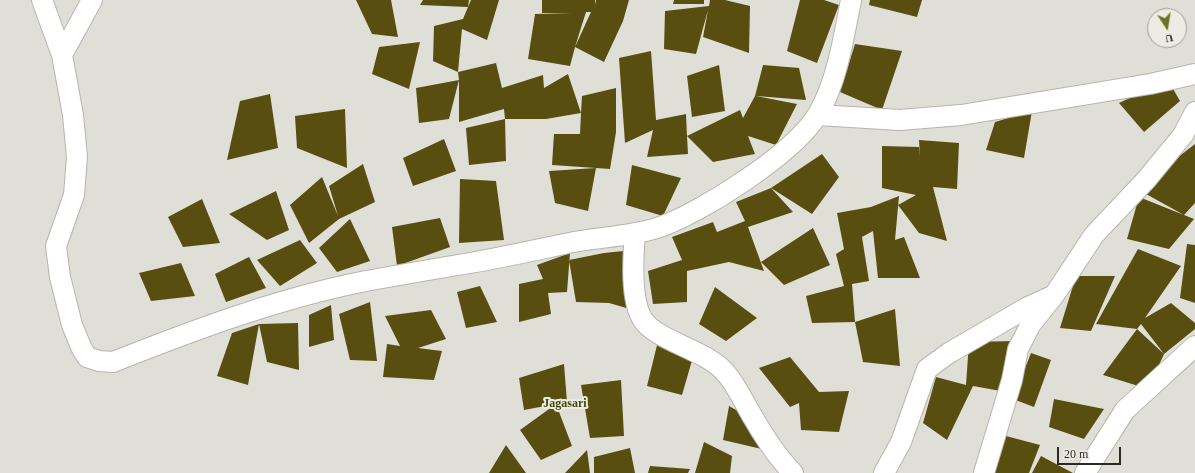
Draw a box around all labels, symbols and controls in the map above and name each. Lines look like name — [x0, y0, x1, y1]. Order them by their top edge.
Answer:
north arrow — [1147, 8, 1187, 48]
text: U — [1164, 32, 1174, 45]
district label: Jagasari — [543, 397, 587, 411]
scale bar — [1059, 439, 1123, 465]
text: 20 m — [1064, 447, 1088, 461]

